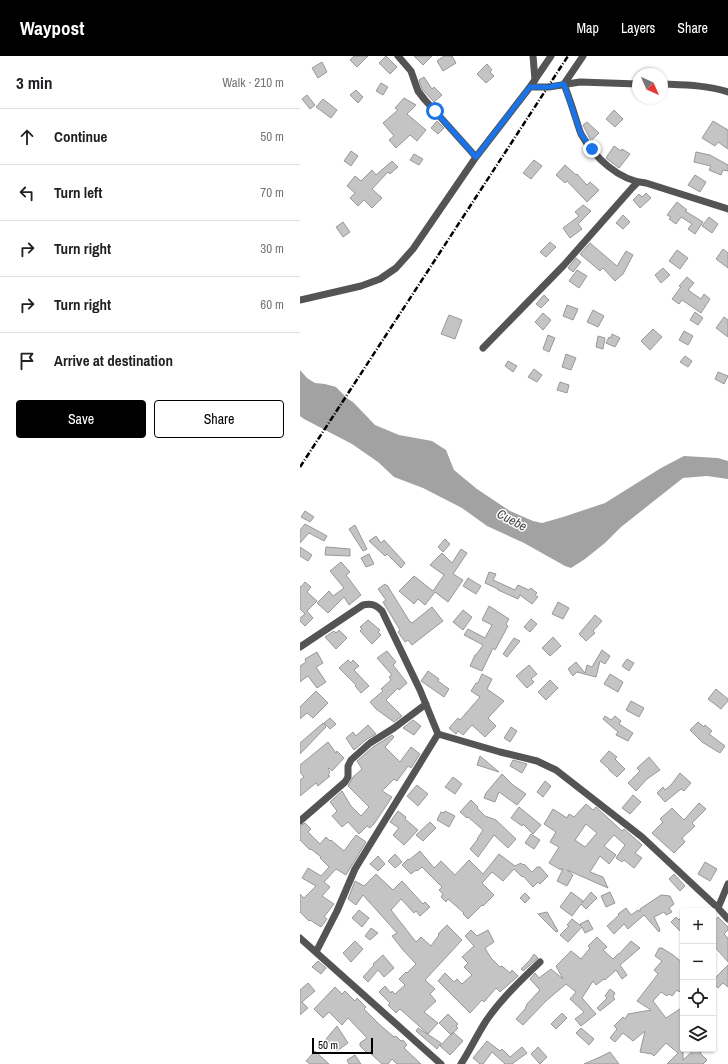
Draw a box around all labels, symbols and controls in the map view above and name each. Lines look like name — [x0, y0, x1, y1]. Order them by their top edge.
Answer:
text: Waypost — [20, 15, 84, 41]
text: Map — [577, 19, 599, 37]
text: Layers — [621, 19, 655, 37]
text: Share — [677, 19, 708, 37]
north arrow — [632, 68, 668, 104]
text: 3 min — [16, 71, 52, 94]
text: Walk · 210 m — [222, 74, 284, 91]
route start — [426, 102, 444, 120]
icon: ahead — [16, 126, 38, 148]
text: Continue — [54, 126, 107, 147]
text: 50 m — [260, 128, 284, 145]
route end — [583, 140, 601, 158]
icon: left — [16, 182, 38, 204]
text: Turn left — [54, 182, 102, 203]
text: 70 m — [260, 184, 284, 201]
icon: right — [16, 238, 38, 260]
text: Turn right — [54, 238, 111, 259]
text: 30 m — [260, 240, 284, 257]
icon: right — [16, 294, 38, 316]
text: Turn right — [54, 294, 111, 315]
text: 60 m — [260, 296, 284, 313]
icon: arrive — [16, 350, 38, 372]
text: Arrive at destination — [54, 350, 173, 371]
button: Save — [16, 400, 146, 438]
button: Share — [154, 400, 284, 438]
water label: Cuebe — [494, 505, 530, 535]
map controls — [680, 908, 716, 1052]
button: + — [680, 908, 716, 944]
button: − — [680, 944, 716, 980]
button: locate — [680, 980, 716, 1016]
button: layers — [680, 1016, 716, 1052]
scale bar — [312, 1036, 373, 1055]
text: 50 m — [318, 1038, 338, 1052]

